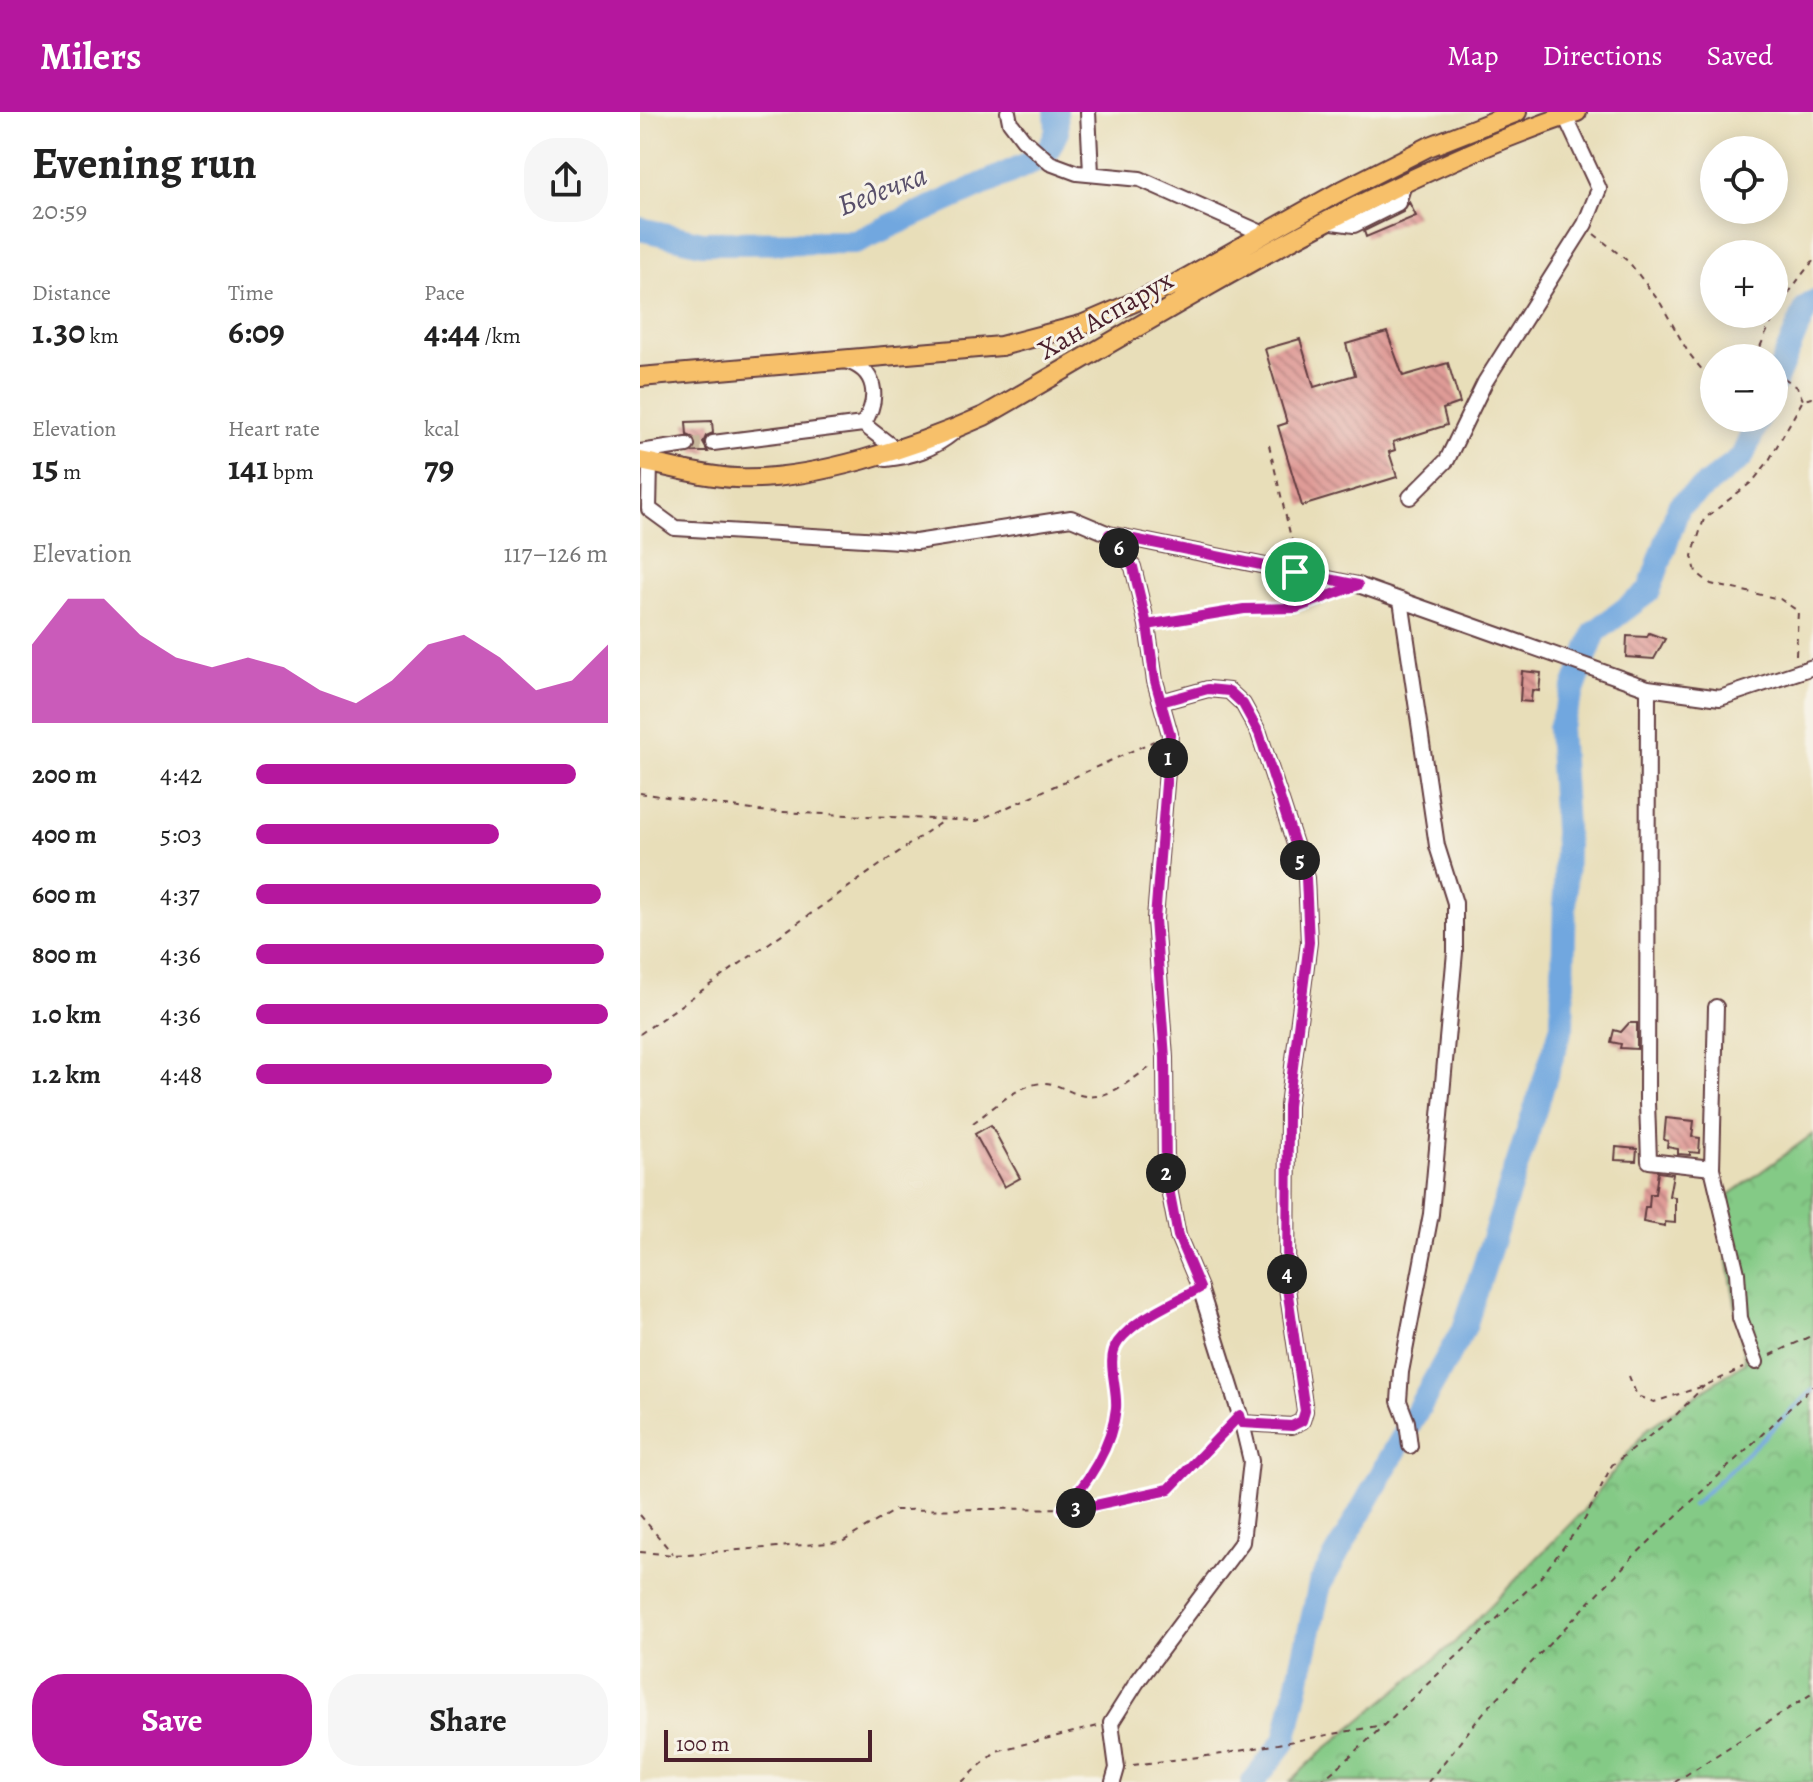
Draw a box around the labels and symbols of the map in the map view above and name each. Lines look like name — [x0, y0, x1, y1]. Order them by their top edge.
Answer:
water label: Бедечка — [831, 155, 933, 225]
street label: Хан Аспарух — [1031, 261, 1180, 369]
pin: 6 — [1099, 528, 1139, 568]
pin — [1261, 538, 1329, 606]
pin: 1 — [1148, 738, 1188, 778]
pin: 5 — [1280, 840, 1320, 880]
pin: 2 — [1146, 1153, 1186, 1193]
pin: 4 — [1267, 1254, 1307, 1294]
pin: 3 — [1056, 1488, 1096, 1528]
scale bar — [664, 1726, 872, 1762]

